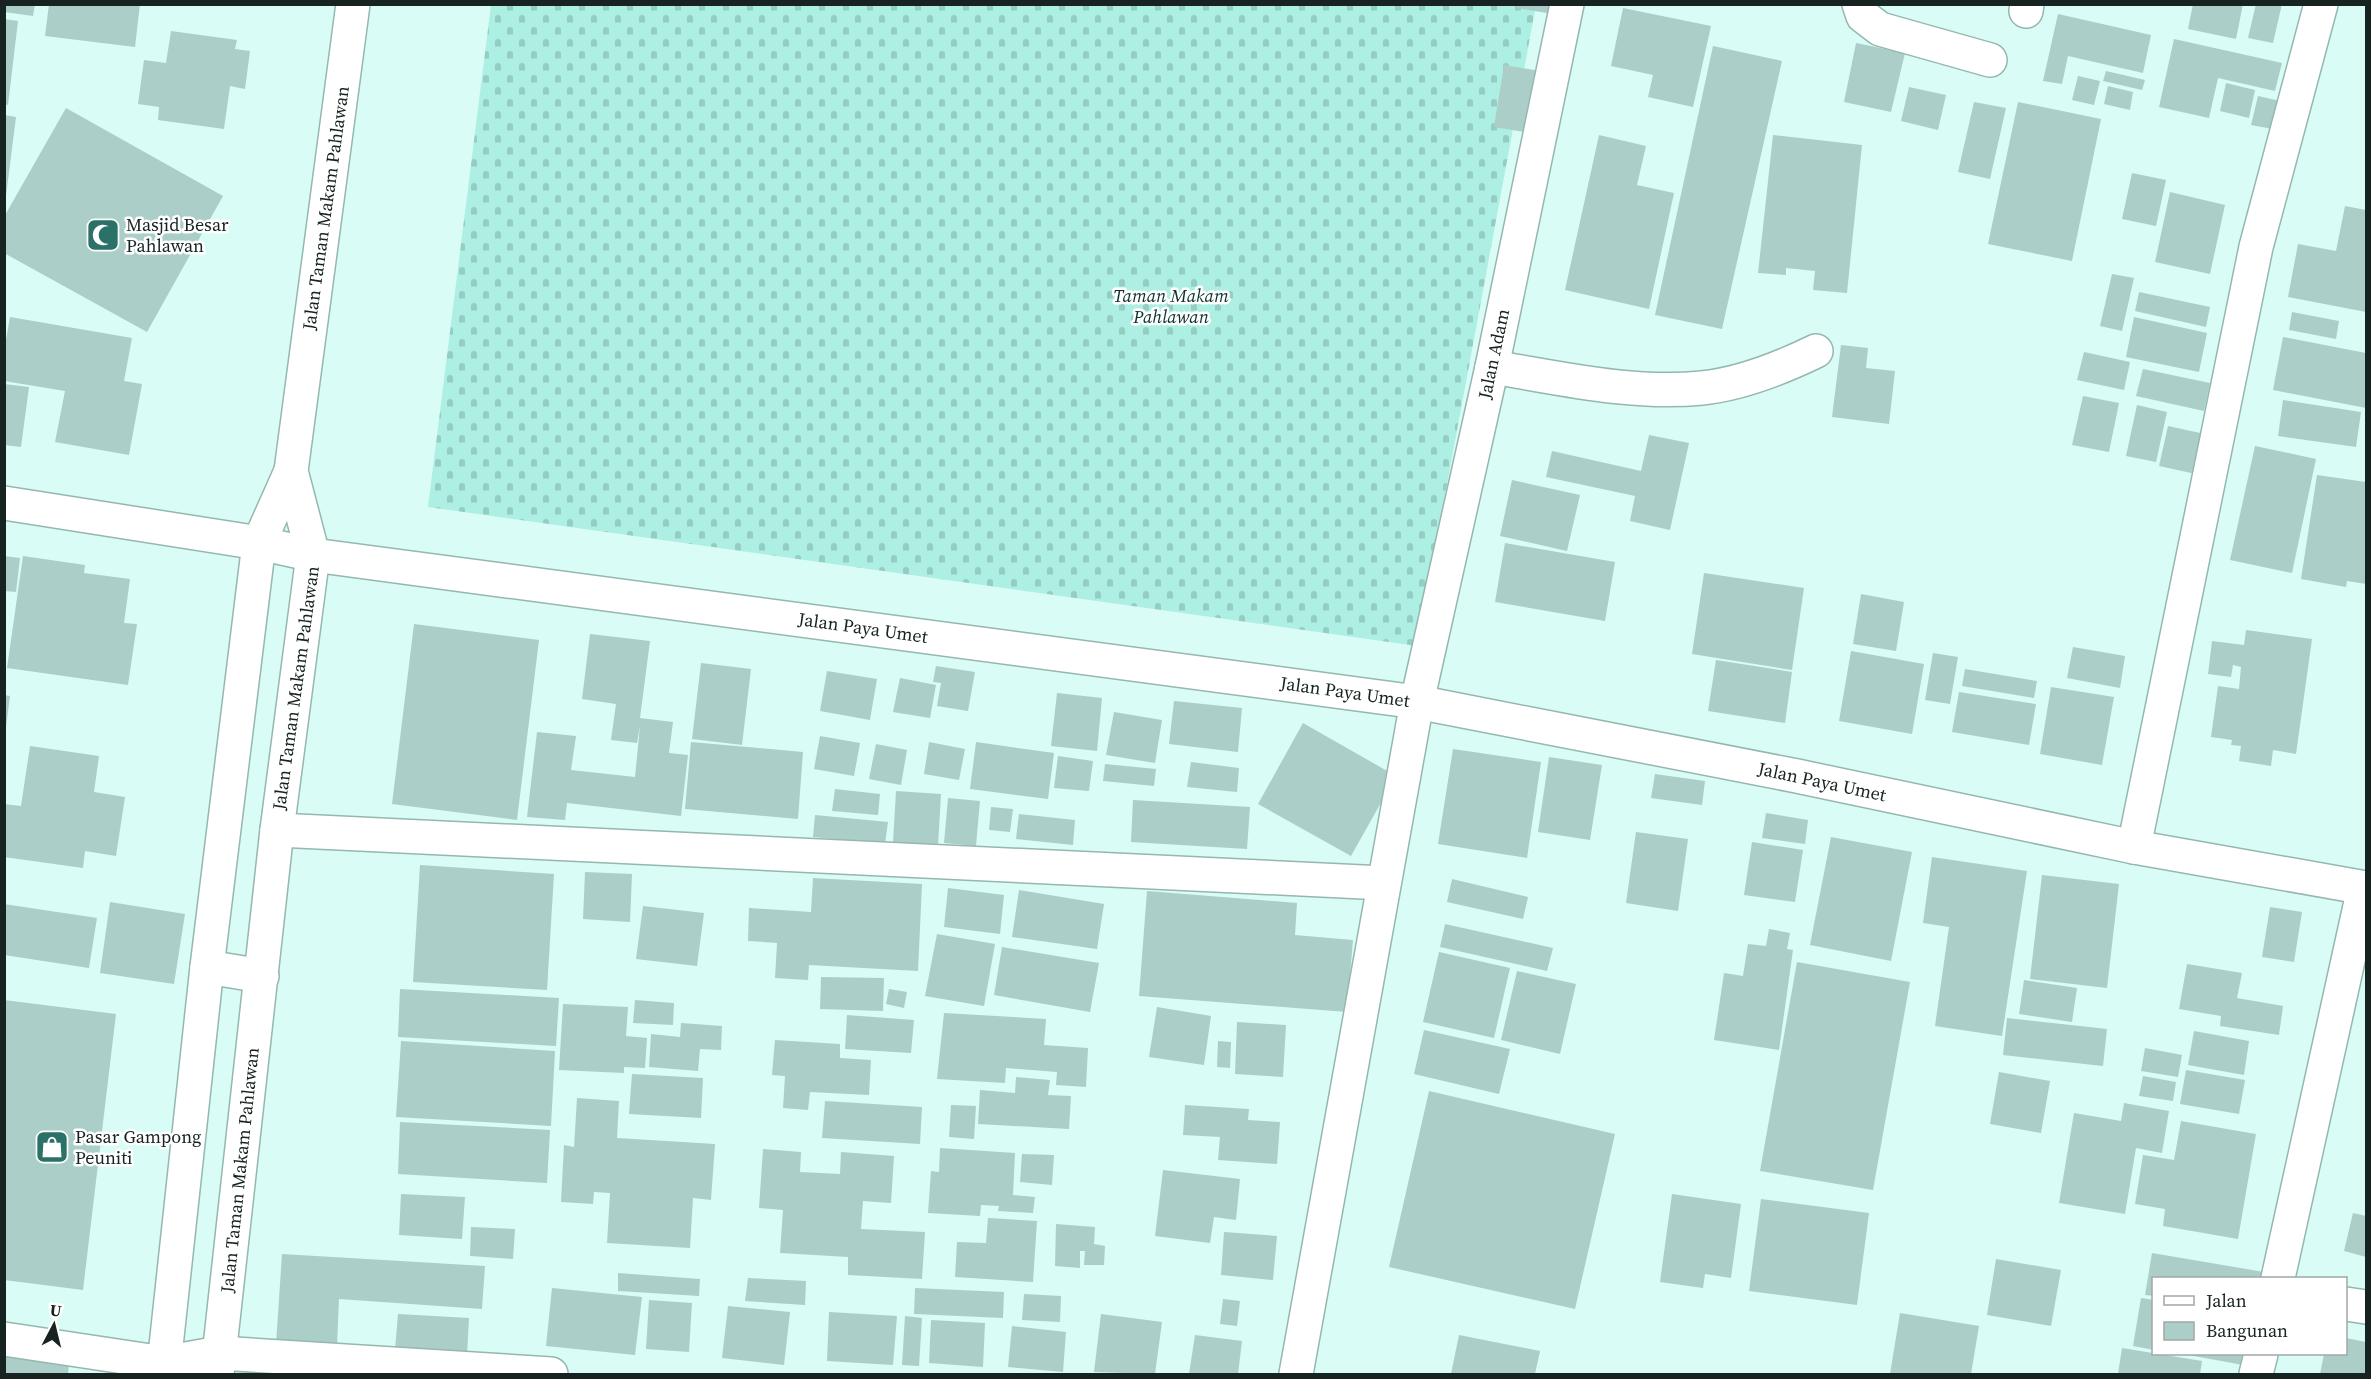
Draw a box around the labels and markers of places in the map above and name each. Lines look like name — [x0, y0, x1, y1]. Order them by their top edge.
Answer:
place label: Masjid Besar Pahlawan — [126, 212, 229, 258]
mosque icon: Masjid Besar Pahlawan — [85, 217, 121, 253]
place label: Pasar Gampong Peuniti — [75, 1124, 201, 1170]
shop icon: Pasar Gampong Peuniti — [34, 1129, 70, 1165]

